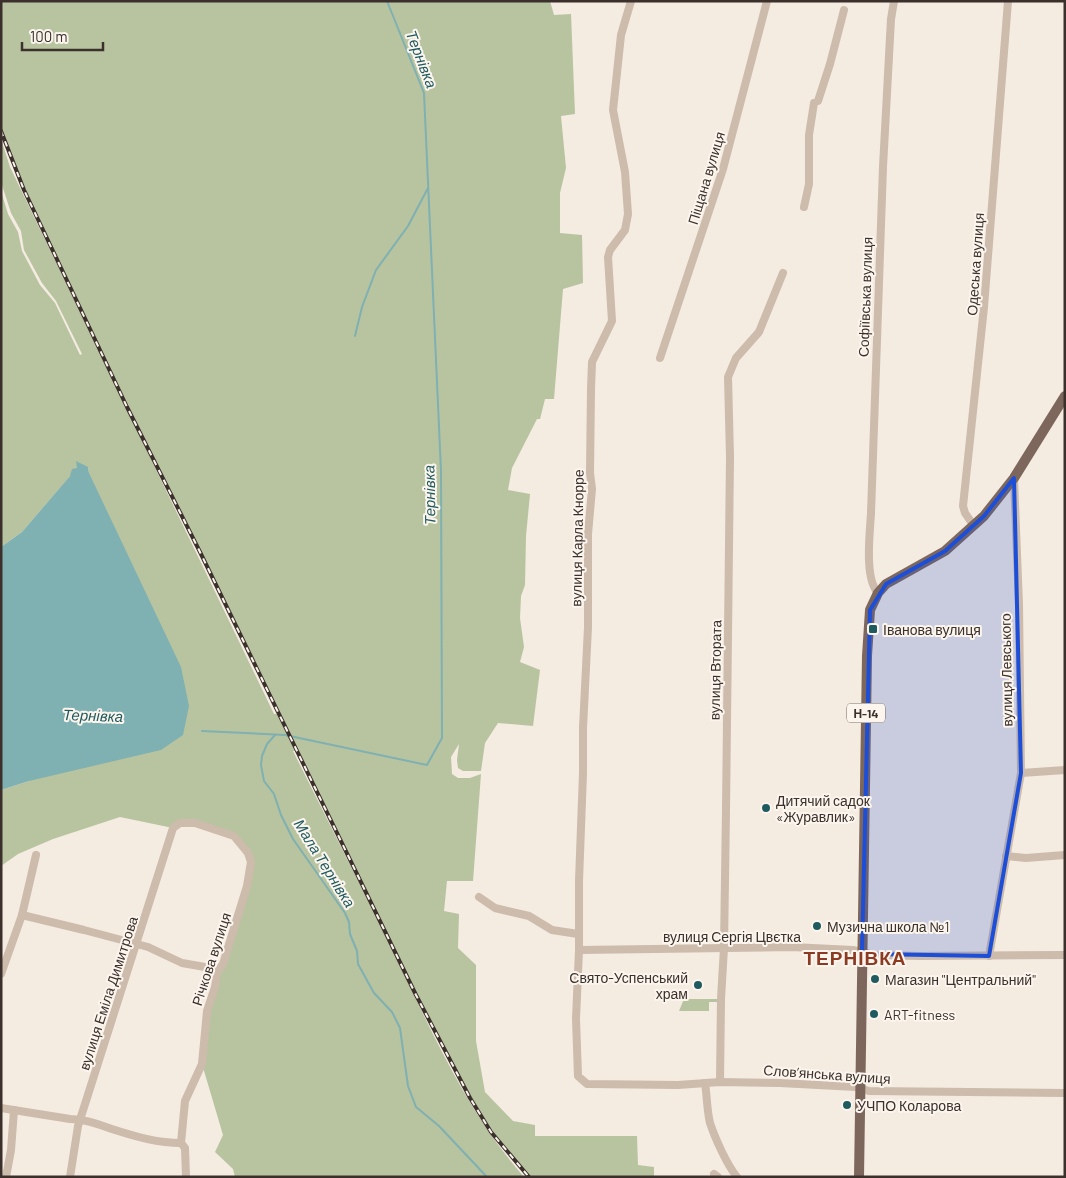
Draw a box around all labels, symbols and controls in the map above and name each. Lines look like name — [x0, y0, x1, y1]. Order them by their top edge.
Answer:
scale bar — [22, 20, 104, 52]
text: 100 m — [30, 27, 68, 45]
water label: Тернівка — [403, 28, 441, 90]
street label: Піщана вулиця — [684, 130, 728, 226]
street label: Одеська вулиця — [963, 212, 987, 316]
street label: Софіївська вулиця — [854, 237, 876, 357]
water label: Тернівка — [419, 465, 439, 525]
street label: вулиця Карла Кнорре — [567, 469, 587, 607]
street label: вулиця Левського — [997, 613, 1015, 727]
street label: вулиця Втората — [706, 619, 724, 720]
place label: Іванова вулиця — [883, 621, 981, 638]
marker: Іванова вулиця — [867, 623, 879, 635]
road number: Н-14 — [847, 704, 885, 722]
water label: Тернівка — [63, 705, 123, 725]
place label: Дитячий садок «Журавлик» — [776, 792, 871, 825]
marker: Дитячий садок «Журавлик» — [760, 802, 772, 814]
water label: Мала Тернівка — [291, 816, 359, 910]
street label: Річкова вулиця — [188, 910, 234, 1008]
street label: вулиця Еміла Димитрова — [75, 914, 141, 1072]
place label: Музична школа №1 — [827, 918, 949, 935]
marker: Музична школа №1 — [811, 920, 823, 932]
street label: вулиця Сергія Цвєтка — [663, 928, 801, 945]
district label: ТЕРНІВКА — [804, 946, 907, 969]
place label: Свято-Успенський храм — [569, 969, 688, 1002]
place label: Магазин "Центральний" — [885, 971, 1036, 988]
marker: Магазин "Центральний" — [869, 973, 881, 985]
marker: Свято-Успенський храм — [692, 979, 704, 991]
place label: ART-fitness — [884, 1006, 956, 1023]
marker: ART-fitness — [868, 1008, 880, 1020]
street label: Словʼянська вулиця — [763, 1061, 891, 1087]
place label: УЧПО Коларова — [857, 1097, 961, 1114]
marker: УЧПО Коларова — [841, 1099, 853, 1111]

